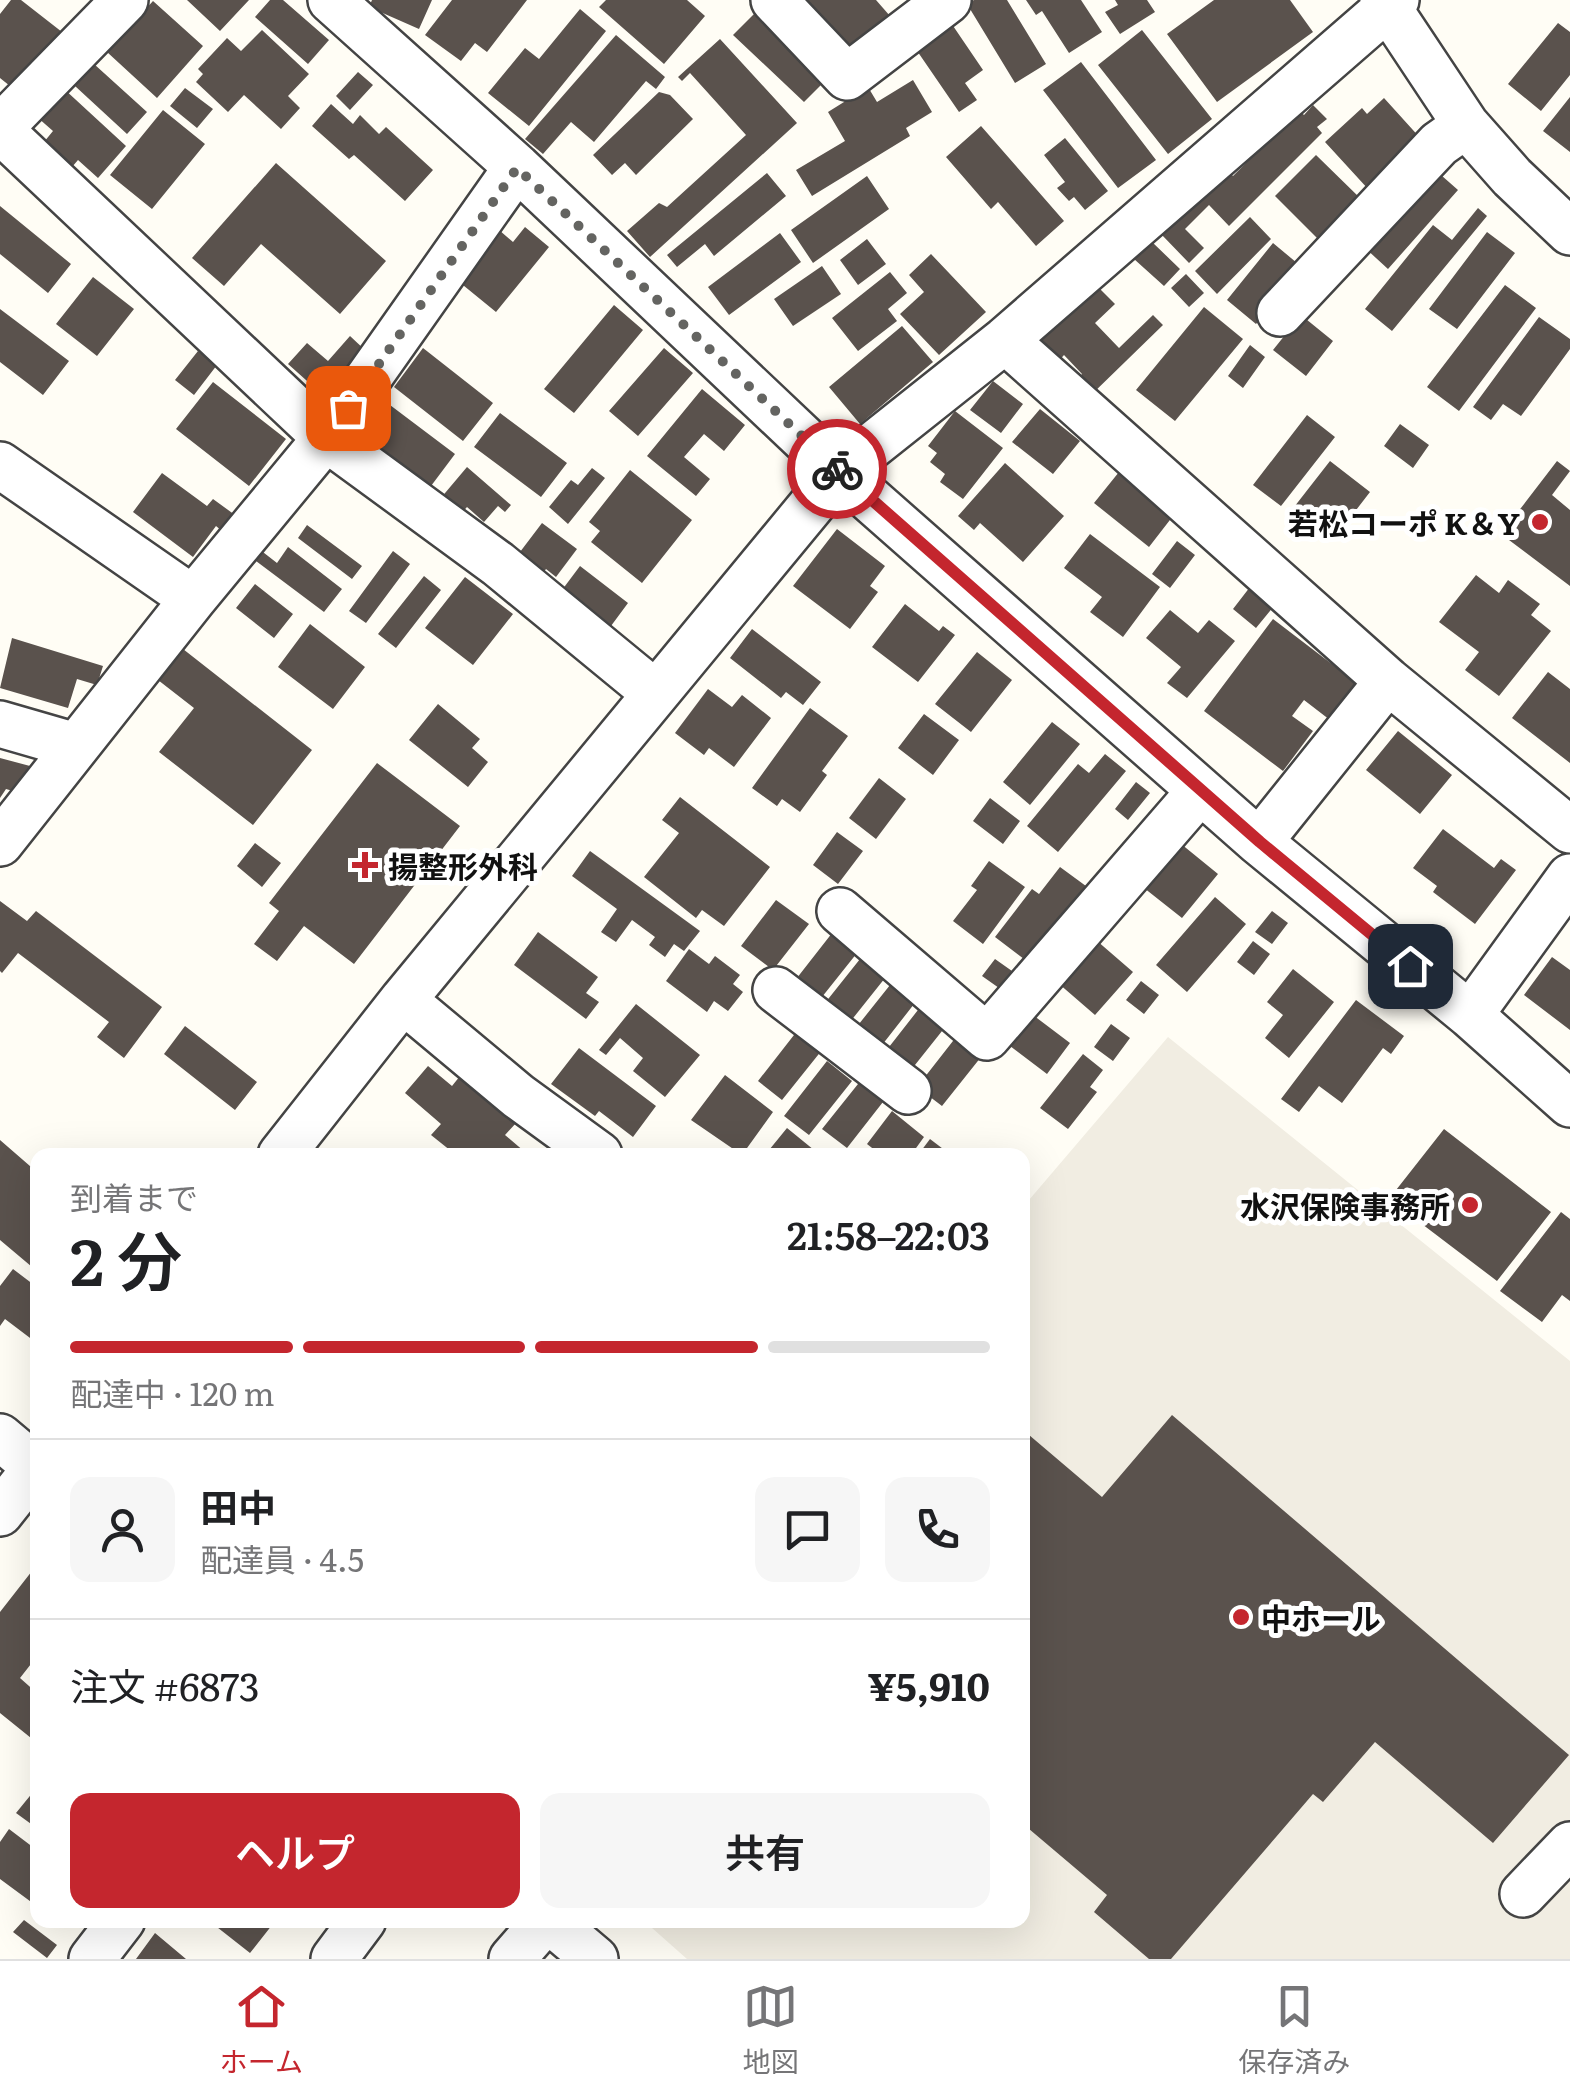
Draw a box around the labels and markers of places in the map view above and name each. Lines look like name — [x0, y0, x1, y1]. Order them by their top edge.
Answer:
pin — [306, 366, 391, 451]
place label: 若松コーポ K＆Y — [1288, 500, 1521, 544]
marker: 若松コーポ K＆Y — [1529, 511, 1551, 533]
place label: 揚整形外科 — [388, 843, 538, 887]
marker: 揚整形外科 — [352, 852, 378, 878]
pin — [1368, 924, 1453, 1009]
place label: 水沢保険事務所 — [1240, 1183, 1450, 1227]
marker: 水沢保険事務所 — [1459, 1194, 1481, 1216]
place label: 中ホール — [1261, 1595, 1381, 1639]
marker: 中ホール — [1230, 1606, 1252, 1628]

